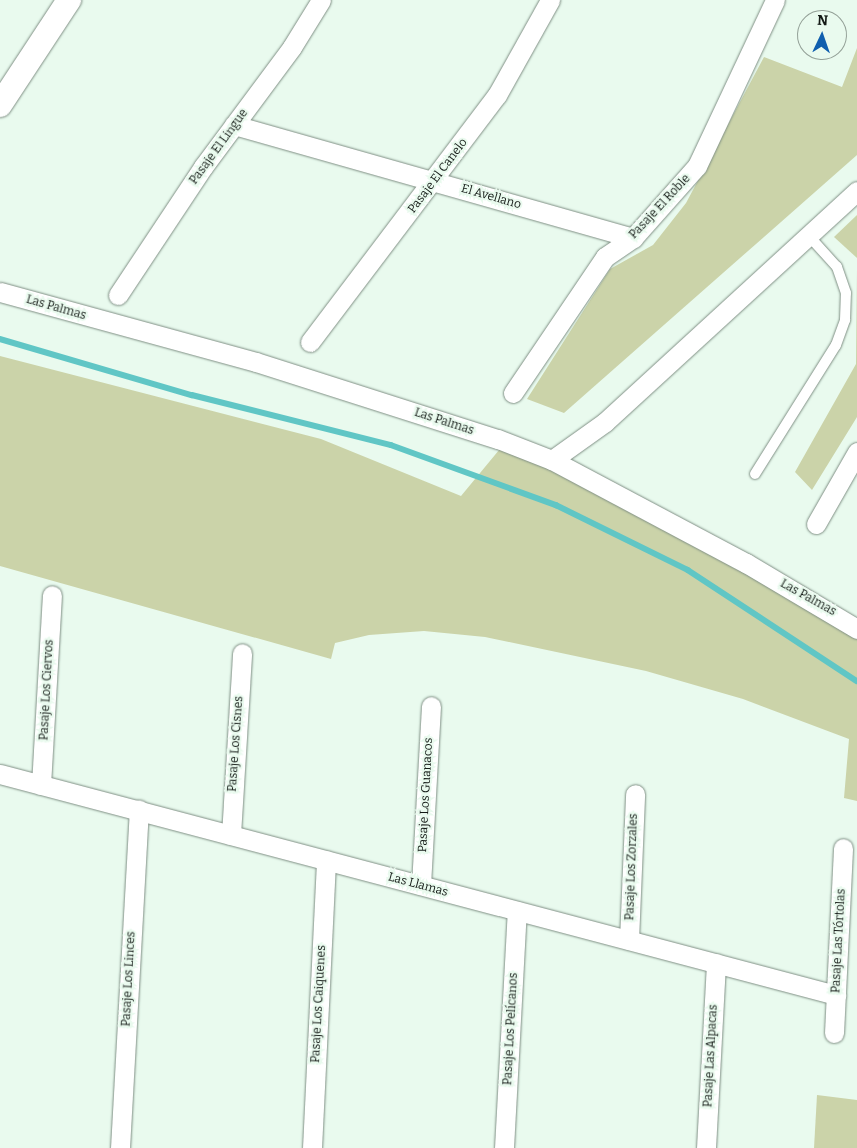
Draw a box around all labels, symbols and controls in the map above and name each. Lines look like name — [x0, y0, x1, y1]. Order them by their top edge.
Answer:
north arrow — [797, 10, 847, 60]
text: N — [817, 12, 829, 29]
street label: Pasaje El Lingue — [187, 107, 251, 187]
street label: Pasaje El Canelo — [405, 136, 471, 216]
street label: Pasaje El Roble — [627, 172, 693, 242]
street label: El Avellano — [459, 182, 523, 212]
street label: Las Palmas — [24, 293, 88, 323]
street label: Las Palmas — [412, 406, 476, 438]
street label: Las Palmas — [777, 577, 839, 619]
street label: Pasaje Los Ciervos — [37, 639, 57, 741]
street label: Pasaje Los Cisnes — [225, 696, 247, 792]
street label: Pasaje Los Guanacos — [416, 737, 436, 853]
street label: Pasaje Los Zorzales — [623, 813, 641, 921]
street label: Las Llamas — [386, 870, 450, 900]
street label: Pasaje Las Tórtolas — [829, 888, 849, 994]
street label: Pasaje Los Linces — [119, 931, 139, 1027]
street label: Pasaje Los Caiquenes — [309, 945, 329, 1063]
street label: Pasaje Los Pelícanos — [501, 972, 521, 1086]
street label: Pasaje Las Alpacas — [701, 1004, 721, 1108]

